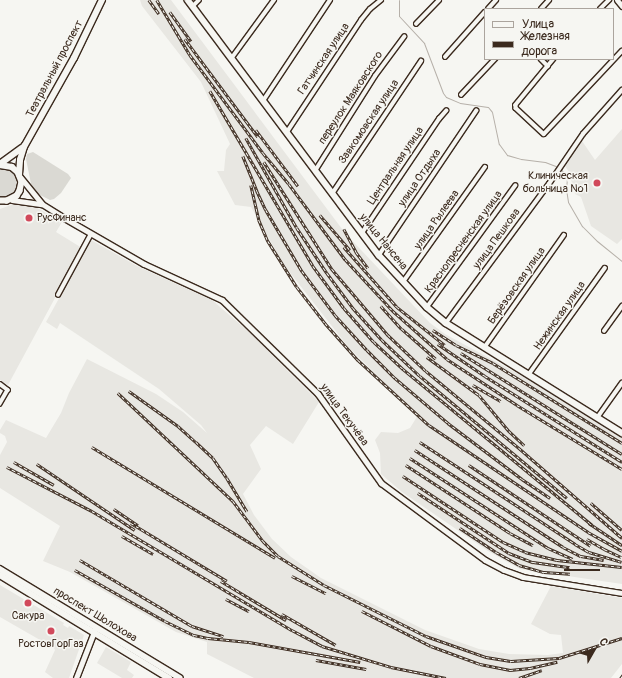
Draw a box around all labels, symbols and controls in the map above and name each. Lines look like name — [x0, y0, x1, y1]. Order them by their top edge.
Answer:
legend — [484, 8, 614, 60]
text: Улица — [522, 17, 554, 32]
street label: Театральный проспект — [24, 18, 86, 120]
street label: Гатчинская улица — [295, 21, 353, 97]
text: Железная дорога — [522, 29, 570, 59]
street label: переулок Маяковского — [316, 49, 386, 147]
street label: Завкомовская улица — [336, 77, 402, 167]
street label: Центральная улица — [365, 125, 427, 207]
street label: улица Отдыха — [396, 147, 444, 209]
place label: Клиническая больница №1 — [523, 170, 588, 196]
marker: Клиническая больница №1 — [591, 177, 603, 189]
street label: улица Рылеева — [412, 188, 462, 252]
street label: Краснопресненская улица — [422, 188, 506, 296]
street label: улица Пешкова — [471, 206, 523, 272]
place label: РусФинанс — [37, 211, 87, 225]
street label: улица Нансена — [356, 211, 410, 273]
marker: РусФинанс — [24, 213, 34, 223]
street label: Берёзовская улица — [485, 245, 549, 327]
street label: Нежинская улица — [531, 279, 589, 353]
street label: улица Текучёва — [317, 381, 371, 449]
street label: проспект Шолохова — [51, 585, 139, 645]
marker: Сакура — [23, 598, 33, 608]
place label: Сакура — [12, 609, 44, 623]
marker: РостовГорГаз — [46, 626, 56, 636]
north arrow — [574, 630, 614, 670]
text: С — [597, 635, 611, 649]
place label: РостовГорГаз — [18, 637, 84, 651]

